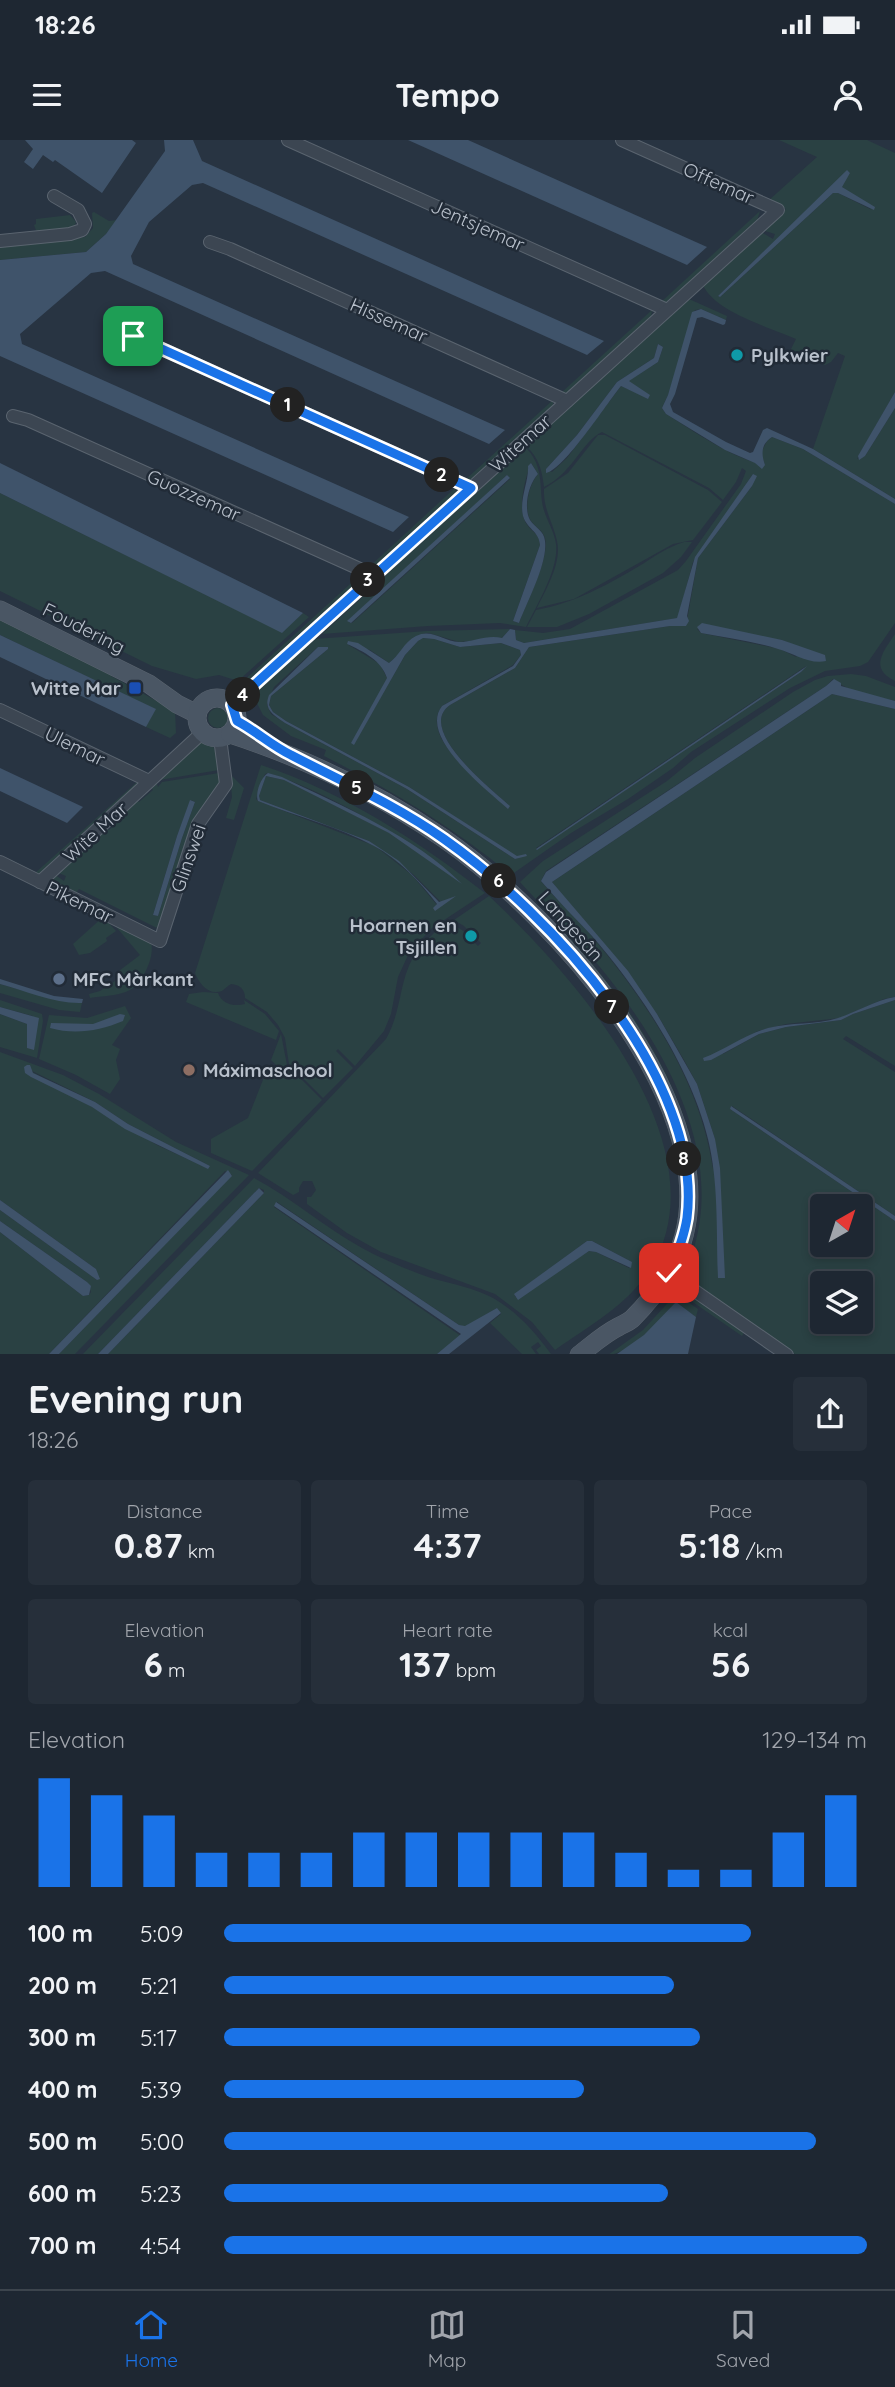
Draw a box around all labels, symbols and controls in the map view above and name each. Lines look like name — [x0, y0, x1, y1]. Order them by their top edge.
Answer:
text: 18:26 — [35, 8, 96, 41]
text: Tempo — [395, 75, 500, 115]
icon: menu — [28, 76, 66, 114]
icon: person — [829, 76, 867, 114]
street label: Offemar — [680, 157, 759, 210]
street label: Jentsjemar — [427, 194, 529, 257]
street label: Hissemar — [346, 292, 432, 348]
pin — [103, 306, 163, 366]
icon: arrive — [114, 317, 152, 355]
place label: Pylkwier — [751, 343, 828, 367]
marker: Pylkwier — [729, 347, 745, 363]
pin: 1 — [270, 387, 306, 422]
text: 1 — [284, 392, 291, 416]
street label: Witemar — [484, 408, 557, 477]
pin: 2 — [424, 458, 460, 492]
text: 2 — [436, 462, 447, 486]
street label: Guozzemar — [143, 464, 245, 527]
pin: 3 — [350, 562, 386, 598]
text: 3 — [362, 567, 373, 591]
street label: Foudering — [39, 597, 129, 659]
place label: Witte Mar — [31, 676, 121, 700]
pin: 4 — [226, 678, 260, 712]
marker: Witte Mar — [127, 680, 143, 696]
text: 4 — [237, 682, 248, 706]
street label: Ulemar — [41, 721, 110, 771]
pin: 5 — [340, 770, 374, 806]
text: 5 — [351, 775, 362, 799]
street label: Wite Mar — [58, 796, 133, 867]
street label: Glinswei — [165, 821, 211, 895]
pin: 6 — [482, 864, 516, 898]
text: 6 — [493, 868, 504, 892]
street label: Pikemar — [42, 875, 118, 929]
street label: Langesân — [533, 886, 609, 966]
place label: Hoarnen en Tsjillen — [350, 913, 457, 959]
marker: Hoarnen en Tsjillen — [463, 928, 479, 944]
place label: MFC Màrkant — [73, 967, 194, 991]
marker: MFC Màrkant — [51, 971, 67, 987]
pin: 7 — [594, 990, 630, 1024]
text: 7 — [606, 994, 617, 1018]
place label: Máximaschool — [203, 1058, 333, 1082]
marker: Máximaschool — [181, 1062, 197, 1078]
pin: 8 — [666, 1142, 702, 1176]
text: 8 — [678, 1146, 689, 1170]
north arrow — [810, 1194, 873, 1256]
map controls — [810, 1194, 873, 1334]
pin — [639, 1243, 699, 1303]
icon: check — [650, 1254, 688, 1292]
button: layers — [810, 1271, 873, 1334]
text: Evening run — [28, 1375, 243, 1423]
button: share — [793, 1377, 867, 1451]
text: 18:26 — [28, 1425, 78, 1454]
text: Distance — [126, 1499, 203, 1523]
text: Time — [426, 1499, 469, 1523]
text: Pace — [709, 1499, 752, 1523]
text: 0.87 — [114, 1523, 182, 1567]
text: 4:37 — [413, 1523, 482, 1567]
text: 5:18 — [678, 1523, 740, 1567]
text: km — [182, 1539, 215, 1563]
text: /km — [740, 1539, 783, 1563]
text: Elevation — [124, 1618, 205, 1642]
text: Heart rate — [402, 1618, 493, 1642]
text: kcal — [713, 1618, 748, 1642]
text: 6 — [144, 1642, 163, 1686]
text: 137 — [399, 1642, 451, 1686]
text: 56 — [711, 1642, 750, 1686]
text: m — [163, 1658, 185, 1682]
text: bpm — [451, 1658, 496, 1682]
text: Elevation — [28, 1725, 125, 1754]
text: 129–134 m — [762, 1725, 867, 1754]
text: 100 m — [28, 1919, 93, 1948]
text: 5:09 — [140, 1919, 183, 1948]
text: 200 m — [28, 1971, 97, 2000]
text: 5:21 — [140, 1971, 178, 2000]
text: 300 m — [28, 2023, 96, 2052]
text: 5:17 — [140, 2023, 177, 2052]
text: 400 m — [28, 2075, 97, 2104]
text: 5:39 — [140, 2075, 182, 2104]
text: 500 m — [28, 2127, 97, 2156]
text: 5:00 — [140, 2127, 184, 2156]
text: 600 m — [28, 2179, 97, 2208]
text: 5:23 — [140, 2179, 182, 2208]
text: 700 m — [28, 2231, 97, 2260]
text: 4:54 — [140, 2231, 181, 2260]
tab: Home — [125, 2306, 178, 2372]
tab: Map — [428, 2306, 466, 2372]
tab: Saved — [716, 2306, 770, 2372]

